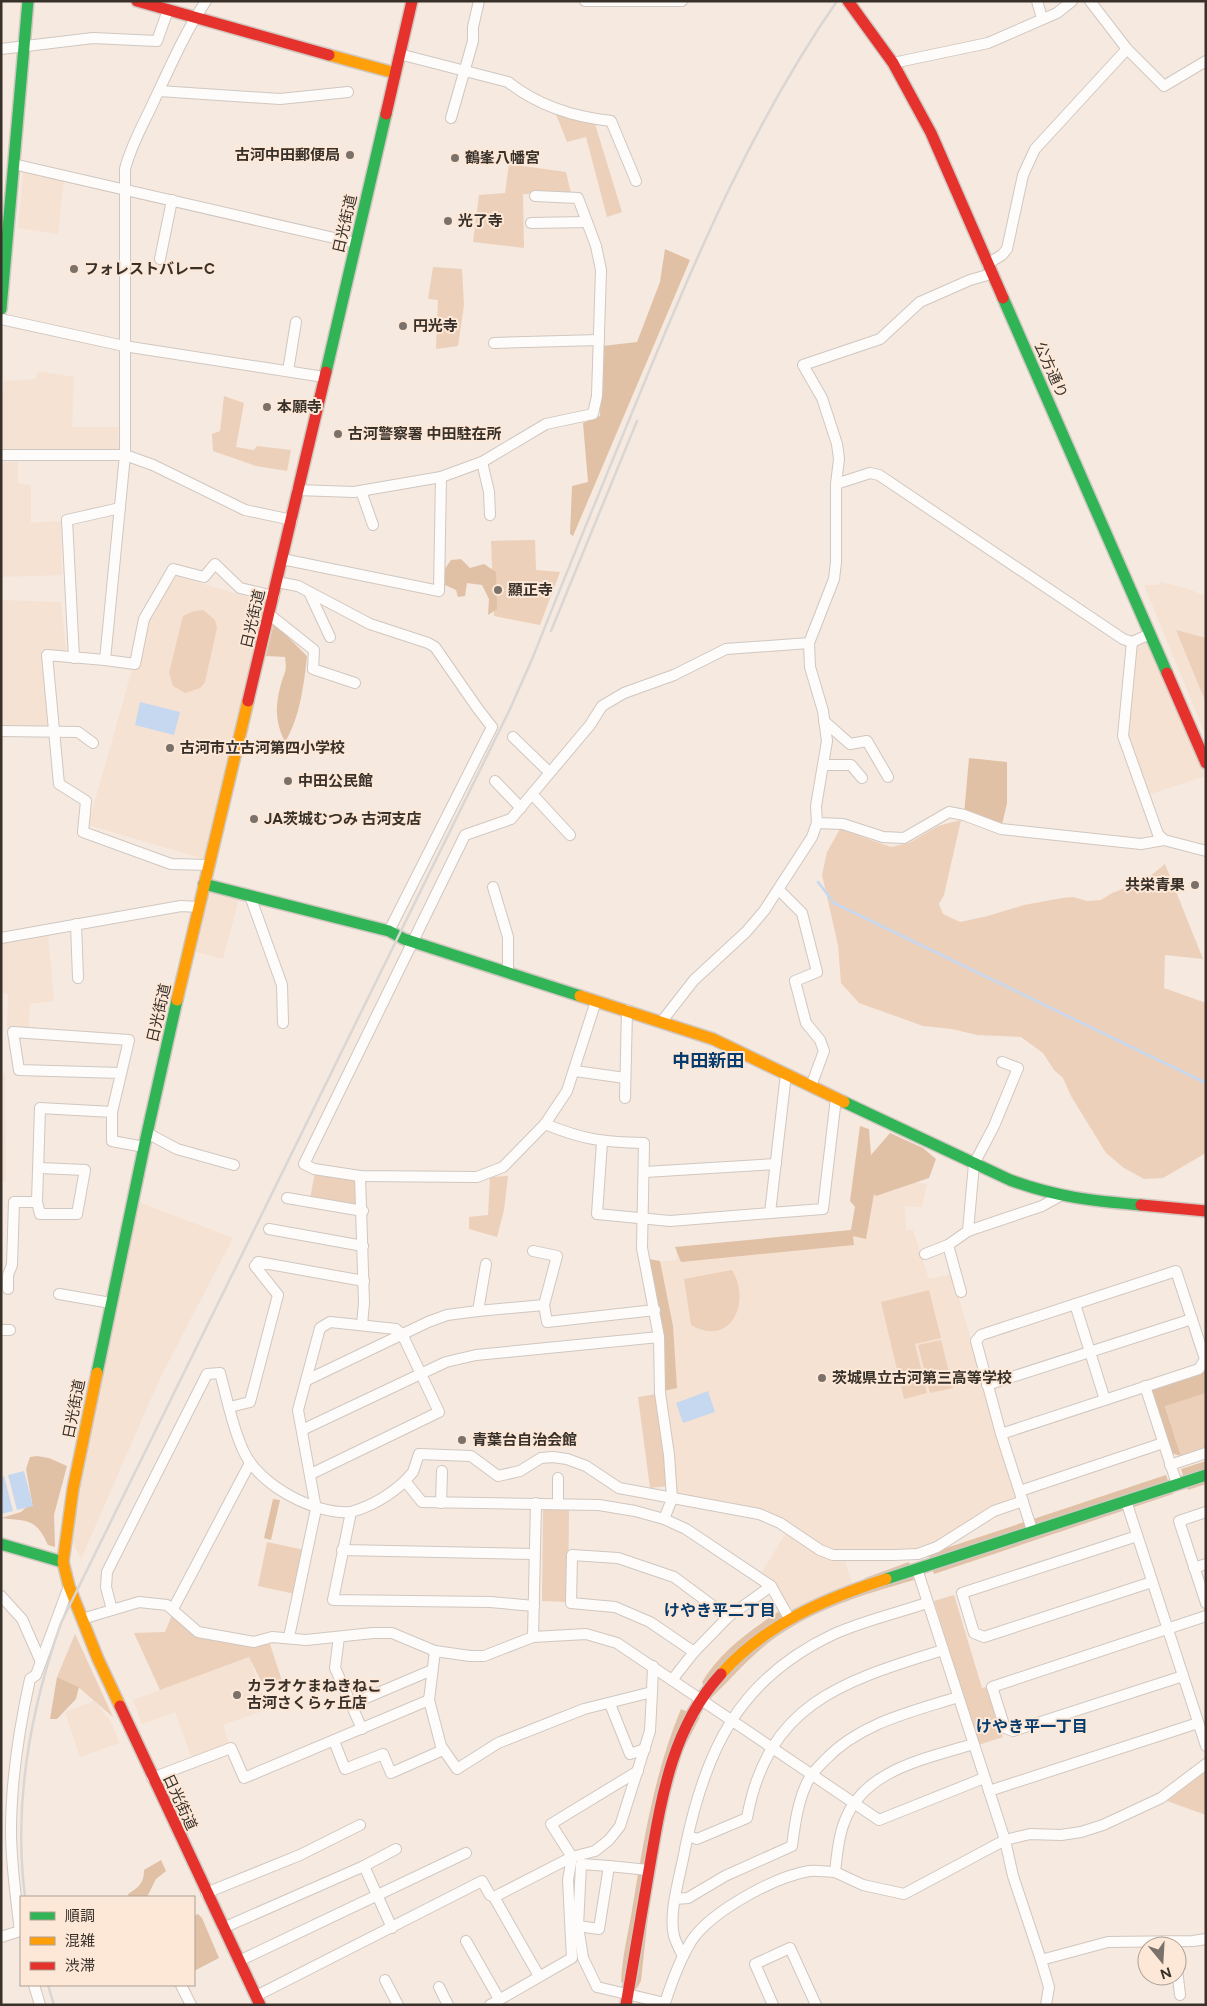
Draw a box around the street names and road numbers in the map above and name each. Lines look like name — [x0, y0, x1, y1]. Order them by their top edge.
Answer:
street label: 日光街道 — [329, 193, 361, 255]
street label: 公方通り — [1031, 339, 1071, 401]
street label: 日光街道 — [237, 588, 269, 650]
street label: 日光街道 — [143, 982, 175, 1044]
street label: 日光街道 — [59, 1378, 89, 1440]
street label: 日光街道 — [159, 1771, 201, 1833]

